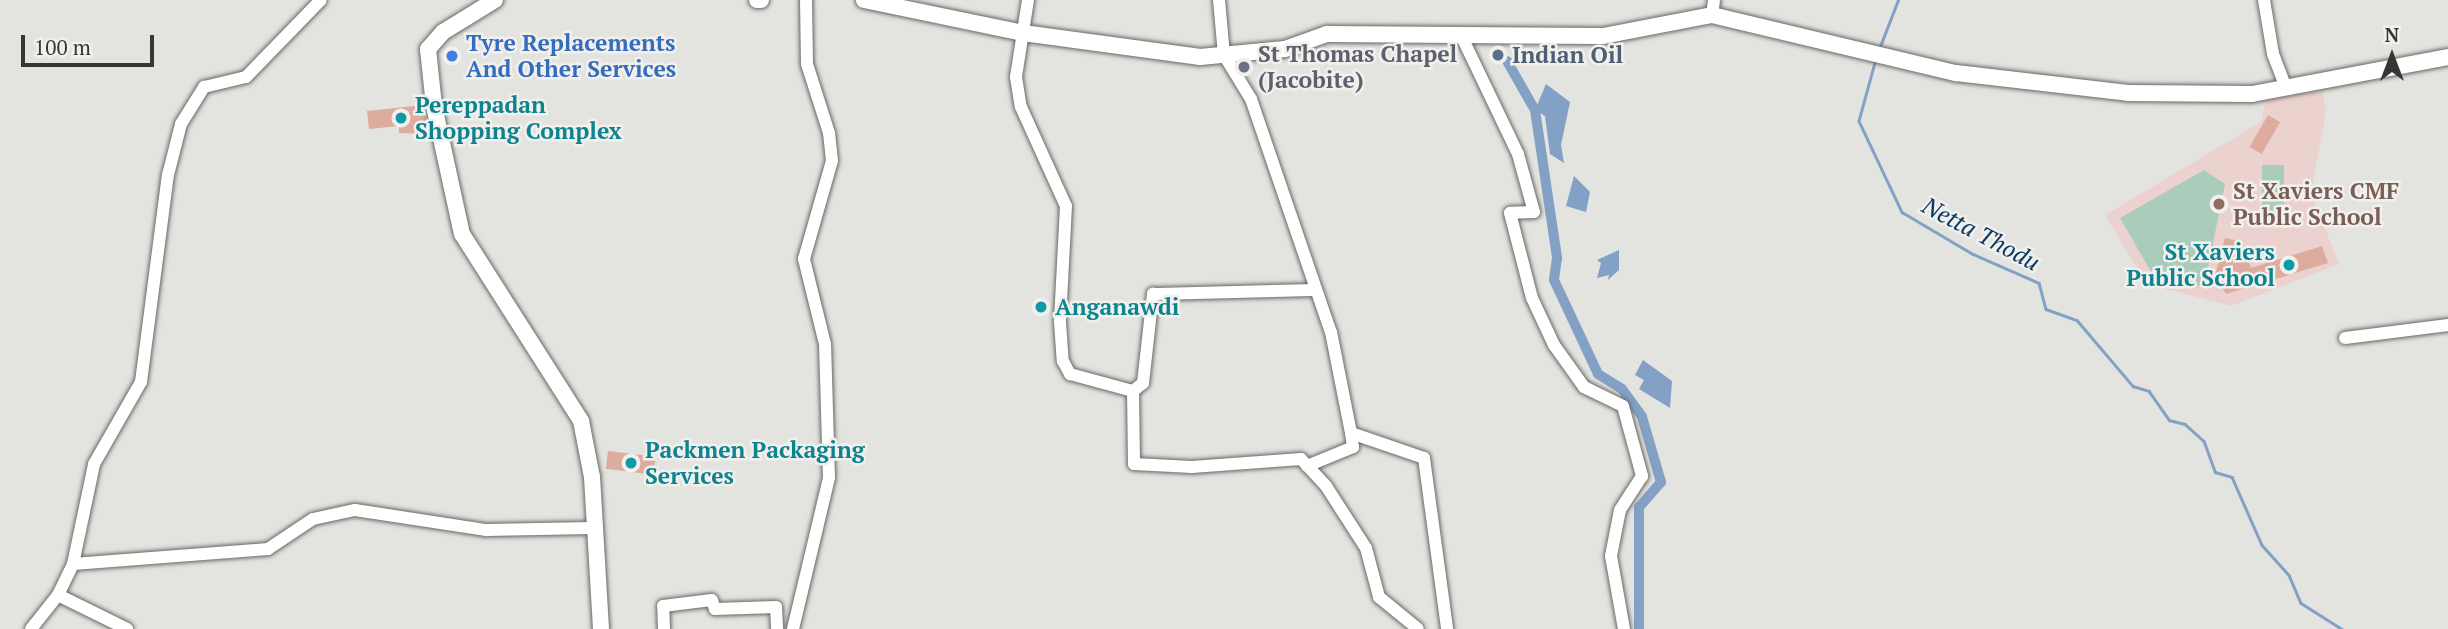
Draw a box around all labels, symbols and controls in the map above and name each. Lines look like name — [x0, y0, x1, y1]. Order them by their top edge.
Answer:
scale bar — [24, 21, 158, 65]
north arrow — [2357, 21, 2427, 91]
text: N — [2385, 22, 2399, 47]
place label: Tyre Replacements And Other Services — [466, 29, 676, 83]
text: 100 m — [34, 33, 91, 61]
place label: St Thomas Chapel (Jacobite) — [1258, 40, 1457, 94]
place label: Indian Oil — [1512, 41, 1623, 69]
marker: Indian Oil — [1490, 47, 1506, 63]
marker: Tyre Replacements And Other Services — [444, 48, 460, 64]
marker: St Thomas Chapel (Jacobite) — [1236, 59, 1252, 75]
place label: Pereppadan Shopping Complex — [415, 91, 622, 145]
marker: Pereppadan Shopping Complex — [393, 110, 409, 126]
place label: St Xaviers CMF Public School — [2233, 177, 2399, 231]
water label: Netta Thodu — [1917, 191, 2045, 277]
marker: St Xaviers CMF Public School — [2211, 196, 2227, 212]
place label: St Xaviers Public School — [2126, 238, 2275, 292]
marker: St Xaviers Public School — [2281, 257, 2297, 273]
place label: Anganawdi — [1055, 293, 1179, 321]
marker: Anganawdi — [1033, 299, 1049, 315]
place label: Packmen Packaging Services — [645, 436, 865, 490]
marker: Packmen Packaging Services — [623, 455, 639, 471]

